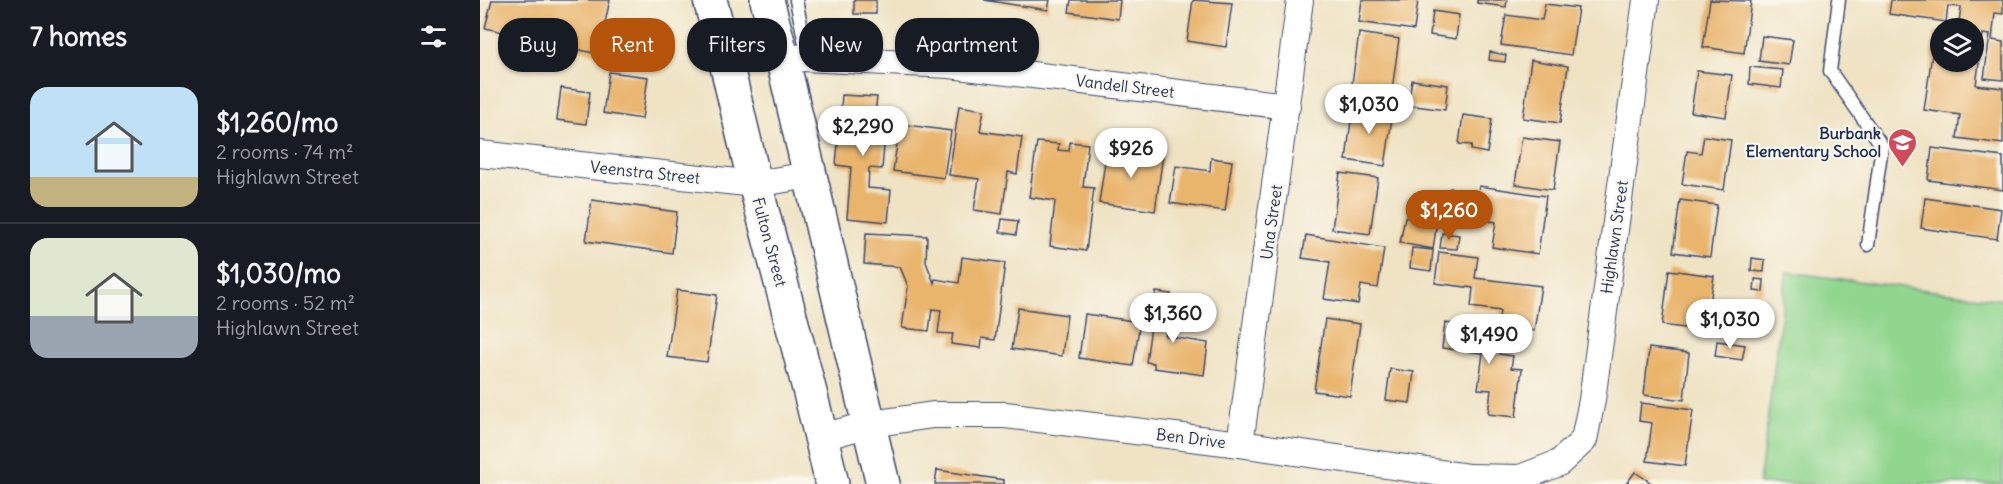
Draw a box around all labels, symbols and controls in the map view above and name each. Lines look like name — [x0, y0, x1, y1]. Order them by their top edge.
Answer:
chip: Buy — [498, 18, 578, 72]
chip: Rent — [590, 18, 675, 72]
chip: Filters — [687, 18, 787, 72]
chip: New — [799, 18, 883, 72]
chip: Apartment — [895, 18, 1039, 72]
map controls — [1930, 18, 1984, 72]
button: layers — [1930, 18, 1984, 72]
text: 7 homes — [30, 20, 127, 53]
icon: filters — [417, 20, 450, 53]
street label: Vandell Street — [1074, 70, 1176, 102]
pin: $1,030 — [1320, 84, 1418, 135]
text: $1,030 — [1339, 91, 1399, 116]
text: $1,260/mo — [216, 106, 338, 139]
pin: $2,290 — [814, 106, 912, 157]
icon: home — [78, 111, 150, 183]
text: $2,290 — [832, 113, 894, 138]
place label: Burbank Elementary School — [1746, 123, 1881, 162]
school or university icon: Burbank Elementary School — [1886, 126, 1918, 168]
pin: $926 — [1095, 128, 1167, 179]
text: $926 — [1108, 135, 1154, 160]
text: 2 rooms · 74 m² — [216, 139, 353, 164]
street label: Veenstra Street — [589, 156, 702, 188]
text: Highlawn Street — [216, 164, 359, 189]
street label: Highlawn Street — [1596, 178, 1632, 295]
street label: Una Street — [1256, 183, 1286, 261]
pin: $1,260 — [1400, 190, 1498, 241]
street label: Fulton Street — [748, 195, 792, 289]
text: $1,260 — [1420, 197, 1478, 222]
text: $1,030/mo — [216, 257, 341, 290]
icon: home — [78, 262, 150, 334]
text: 2 rooms · 52 m² — [216, 290, 355, 315]
pin: $1,360 — [1124, 293, 1222, 344]
pin: $1,030 — [1681, 299, 1779, 350]
text: $1,360 — [1144, 300, 1202, 325]
text: $1,030 — [1700, 306, 1760, 331]
pin: $1,490 — [1440, 314, 1538, 365]
text: Highlawn Street — [216, 315, 359, 340]
text: $1,490 — [1460, 321, 1518, 346]
street label: Ben Drive — [1155, 424, 1227, 452]

